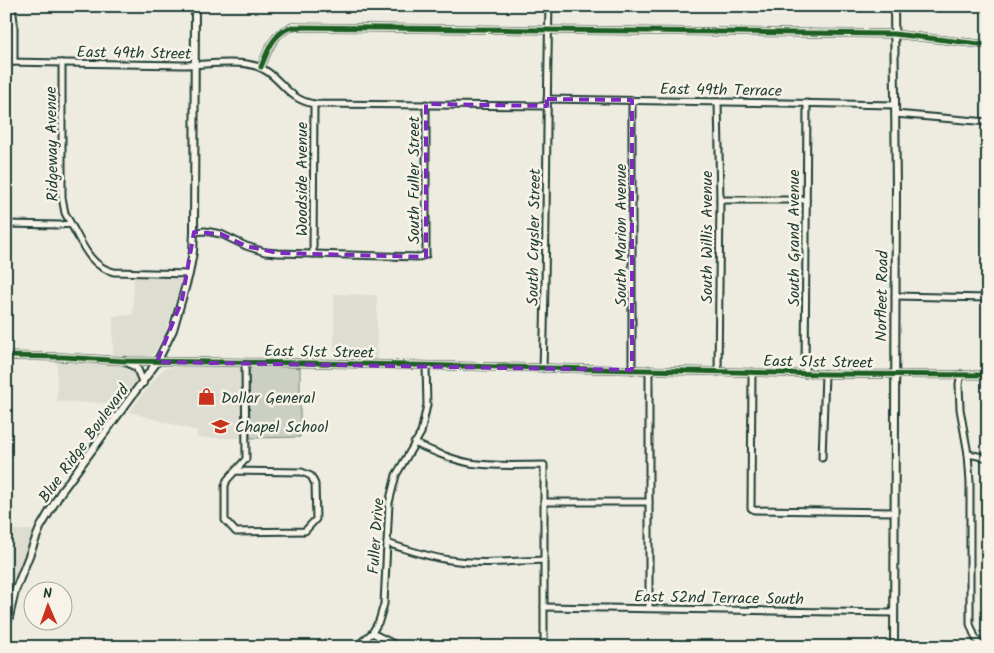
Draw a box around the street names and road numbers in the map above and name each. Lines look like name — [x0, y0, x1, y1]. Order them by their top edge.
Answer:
street label: East 49th Street — [76, 40, 192, 67]
street label: East 49th Terrace — [660, 77, 782, 104]
street label: Ridgeway Avenue — [39, 86, 66, 202]
street label: South Fuller Street — [402, 115, 427, 244]
street label: Woodside Avenue — [290, 122, 315, 236]
street label: South Marion Avenue — [609, 163, 634, 307]
street label: South Crysler Street — [521, 167, 548, 306]
street label: South Grand Avenue — [782, 169, 807, 307]
street label: South Willis Avenue — [695, 171, 720, 303]
street label: Norfleet Road — [869, 249, 896, 342]
street label: East 51st Street — [264, 339, 375, 366]
street label: East 51st Street — [763, 349, 874, 376]
street label: Blue Ridge Boulevard — [32, 378, 137, 508]
street label: Fuller Drive — [361, 497, 392, 575]
street label: East 52nd Terrace South — [634, 585, 804, 612]

